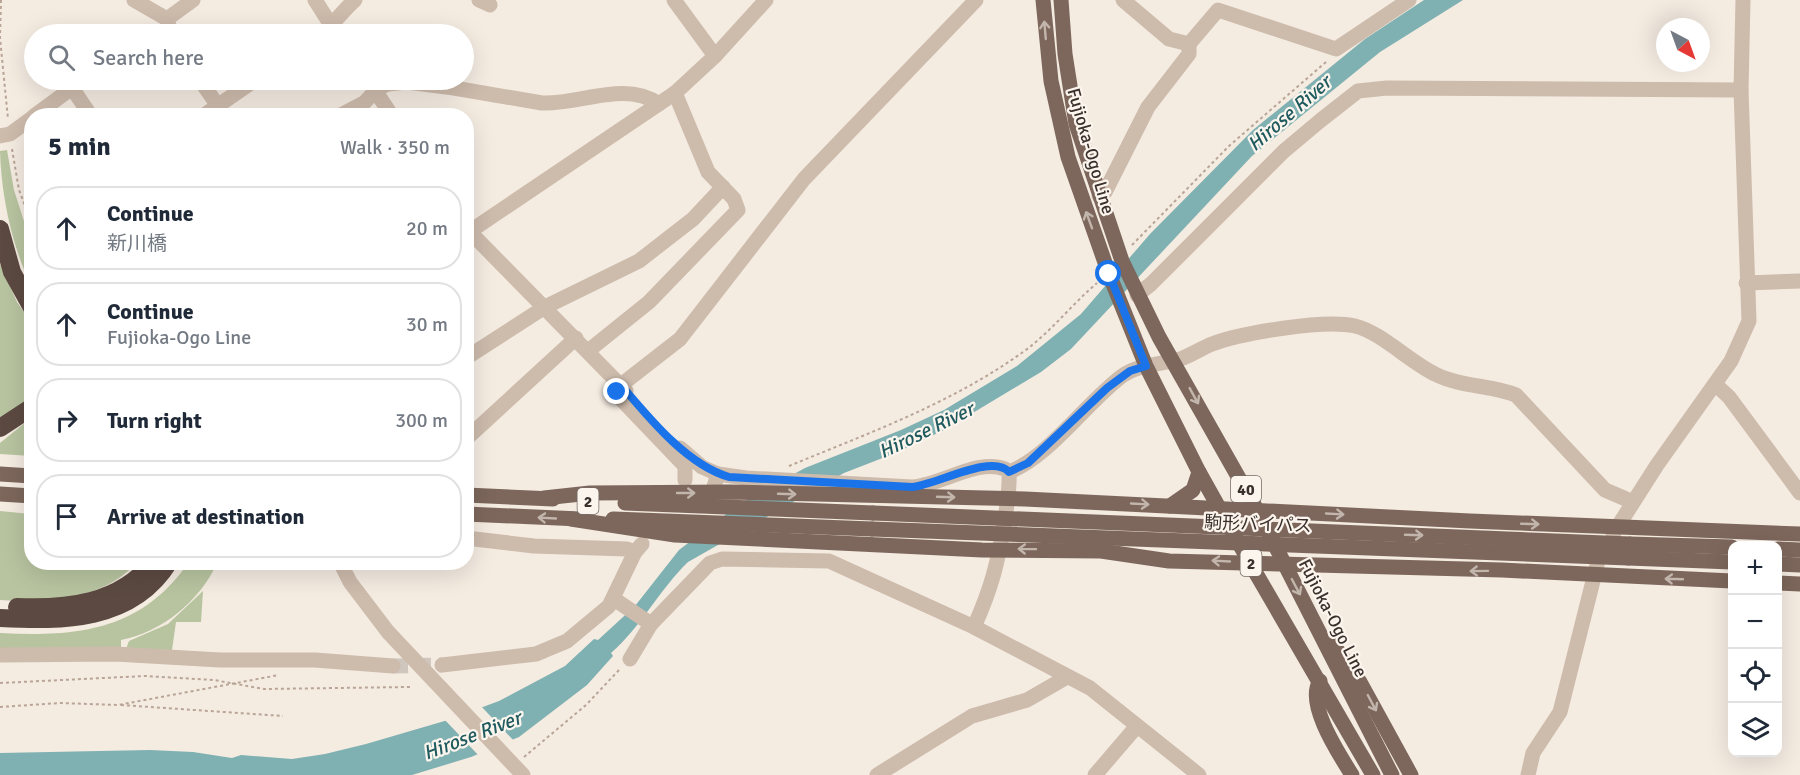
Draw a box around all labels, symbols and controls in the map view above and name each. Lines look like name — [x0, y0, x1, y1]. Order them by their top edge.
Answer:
north arrow — [1656, 18, 1710, 72]
one-way arrow — [1039, 21, 1050, 41]
search box — [24, 24, 474, 90]
icon: search — [45, 41, 78, 74]
text: Search here — [93, 44, 204, 71]
water label: Hirose River — [1242, 68, 1338, 157]
street label: Fujioka-Ogo Line — [1063, 86, 1119, 216]
text: 5 min — [48, 131, 111, 163]
text: Walk · 350 m — [340, 135, 450, 160]
text: Continue — [107, 200, 194, 227]
one-way arrow — [1082, 211, 1093, 229]
icon: ahead — [50, 212, 83, 245]
text: 20 m — [406, 216, 448, 241]
text: 新川橋 — [107, 231, 167, 256]
route start — [1095, 260, 1121, 286]
text: Continue — [107, 298, 194, 325]
icon: ahead — [50, 308, 83, 341]
text: 30 m — [406, 312, 448, 337]
text: Fujioka-Ogo Line — [107, 325, 251, 350]
route end — [603, 378, 629, 404]
one-way arrow — [1189, 388, 1201, 405]
water label: Hirose River — [875, 396, 980, 464]
icon: right — [50, 404, 83, 437]
text: Turn right — [107, 407, 202, 434]
text: 300 m — [395, 408, 448, 433]
road number: 40 — [1231, 476, 1261, 502]
one-way arrow — [676, 487, 696, 499]
road number: 2 — [578, 488, 598, 514]
one-way arrow — [776, 489, 796, 500]
one-way arrow — [935, 492, 955, 503]
one-way arrow — [1130, 499, 1150, 510]
icon: arrive — [50, 500, 83, 533]
text: Arrive at destination — [107, 503, 304, 530]
one-way arrow — [1325, 509, 1345, 520]
street label: 駒形バイパス — [1204, 511, 1312, 537]
one-way arrow — [537, 512, 557, 523]
one-way arrow — [1519, 518, 1539, 529]
one-way arrow — [1403, 529, 1423, 540]
map controls — [1728, 541, 1782, 757]
button: + — [1728, 541, 1782, 595]
one-way arrow — [1018, 544, 1038, 555]
road number: 2 — [1240, 550, 1262, 576]
street label: Fujioka-Ogo Line — [1294, 555, 1372, 681]
one-way arrow — [1212, 556, 1232, 567]
one-way arrow — [1470, 565, 1490, 577]
one-way arrow — [1665, 573, 1685, 585]
one-way arrow — [1290, 578, 1302, 595]
button: − — [1728, 595, 1782, 649]
button: locate — [1728, 649, 1782, 703]
one-way arrow — [1366, 694, 1378, 711]
button: layers — [1728, 703, 1782, 757]
water label: Hirose River — [420, 704, 527, 766]

